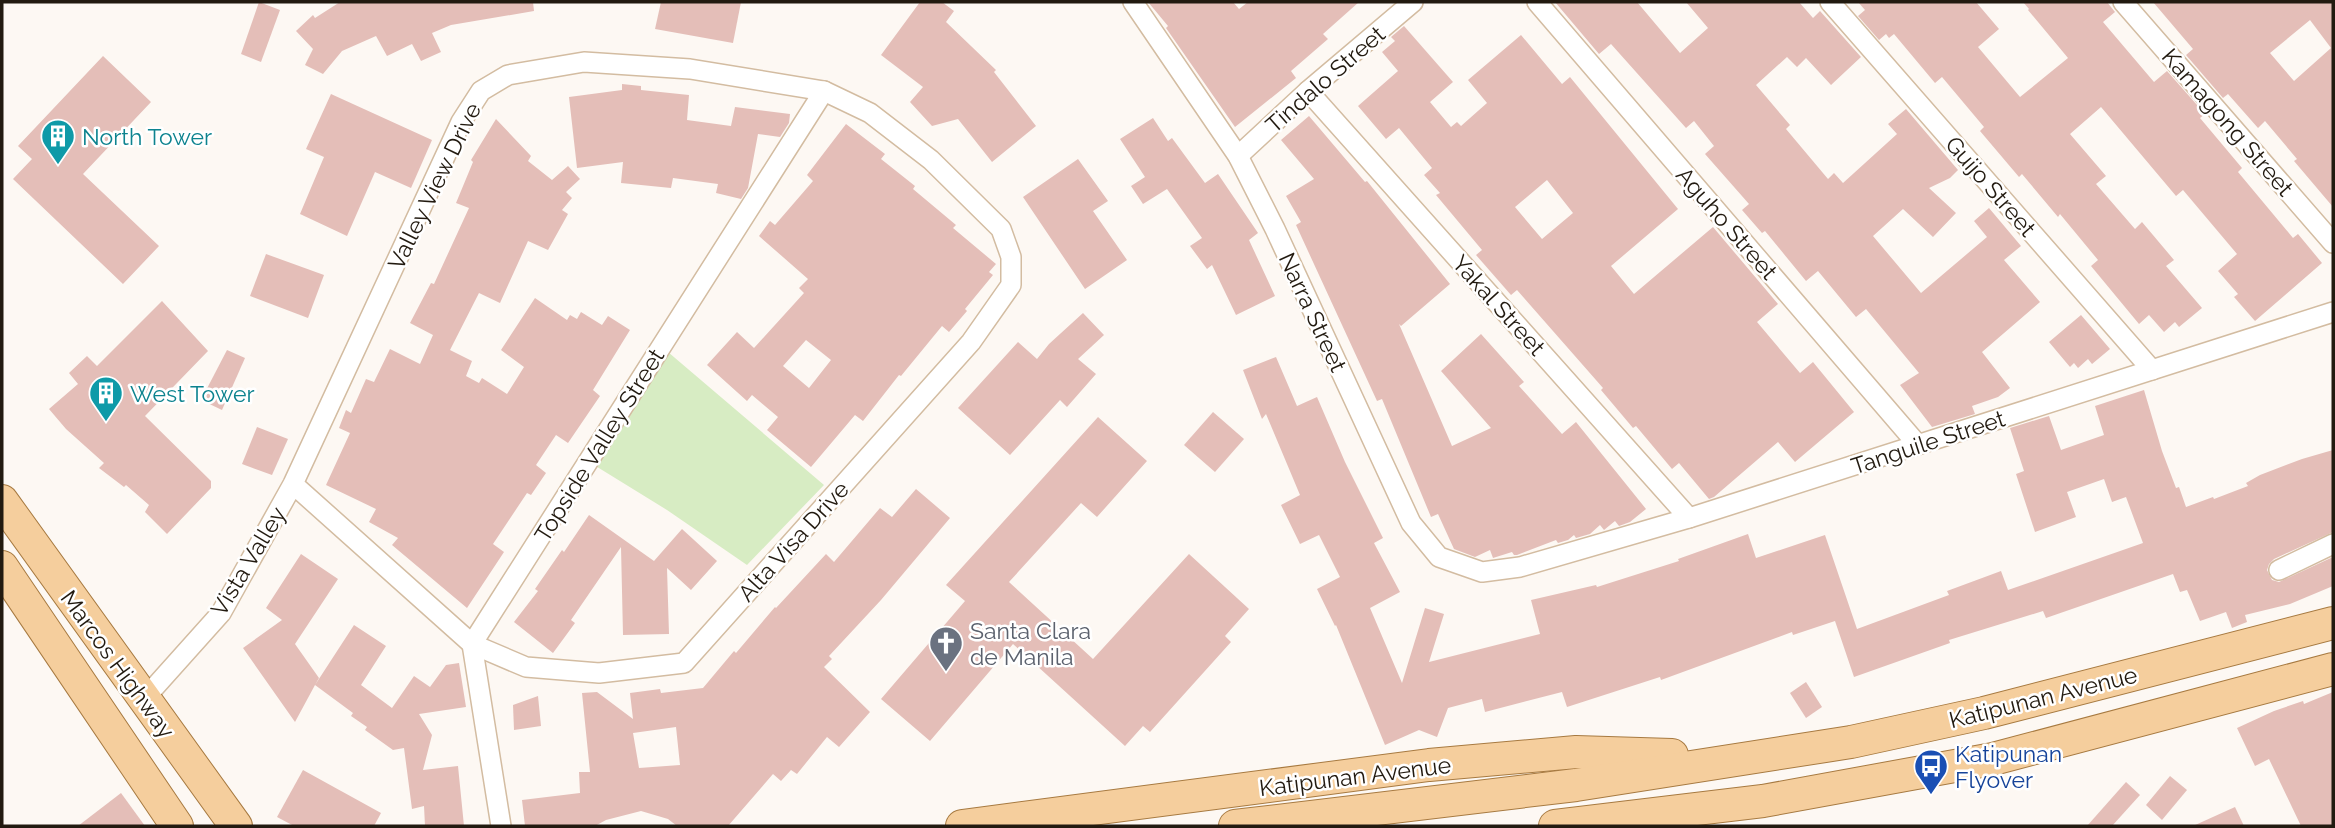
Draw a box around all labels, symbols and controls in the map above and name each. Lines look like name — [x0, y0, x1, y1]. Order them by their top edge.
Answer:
street label: Tindalo Street — [1260, 20, 1390, 138]
street label: Kamagong Street — [2157, 43, 2299, 201]
street label: Valley View Drive — [382, 98, 486, 274]
building icon: North Tower — [39, 117, 77, 166]
place label: North Tower — [82, 123, 212, 150]
street label: Guijo Street — [1940, 130, 2042, 242]
street label: Aguho Street — [1671, 161, 1783, 285]
street label: Narra Street — [1274, 248, 1352, 376]
street label: Yakal Street — [1447, 249, 1551, 361]
street label: Topside Valley Street — [529, 343, 670, 546]
building icon: West Tower — [87, 374, 125, 423]
place label: West Tower — [130, 380, 255, 407]
street label: Tanguile Street — [1848, 404, 2008, 480]
street label: Alta Visa Drive — [732, 475, 854, 607]
street label: Vista Valley — [205, 502, 291, 620]
street label: Marcos Highway — [55, 585, 181, 743]
place label: Santa Clara de Manila — [970, 617, 1091, 670]
church icon: Santa Clara de Manila — [927, 624, 965, 673]
street label: Katipunan Avenue — [1946, 661, 2140, 733]
place label: Katipunan Flyover — [1955, 740, 2062, 793]
bus stop icon: Katipunan Flyover — [1912, 747, 1950, 796]
street label: Katipunan Avenue — [1258, 751, 1452, 801]

